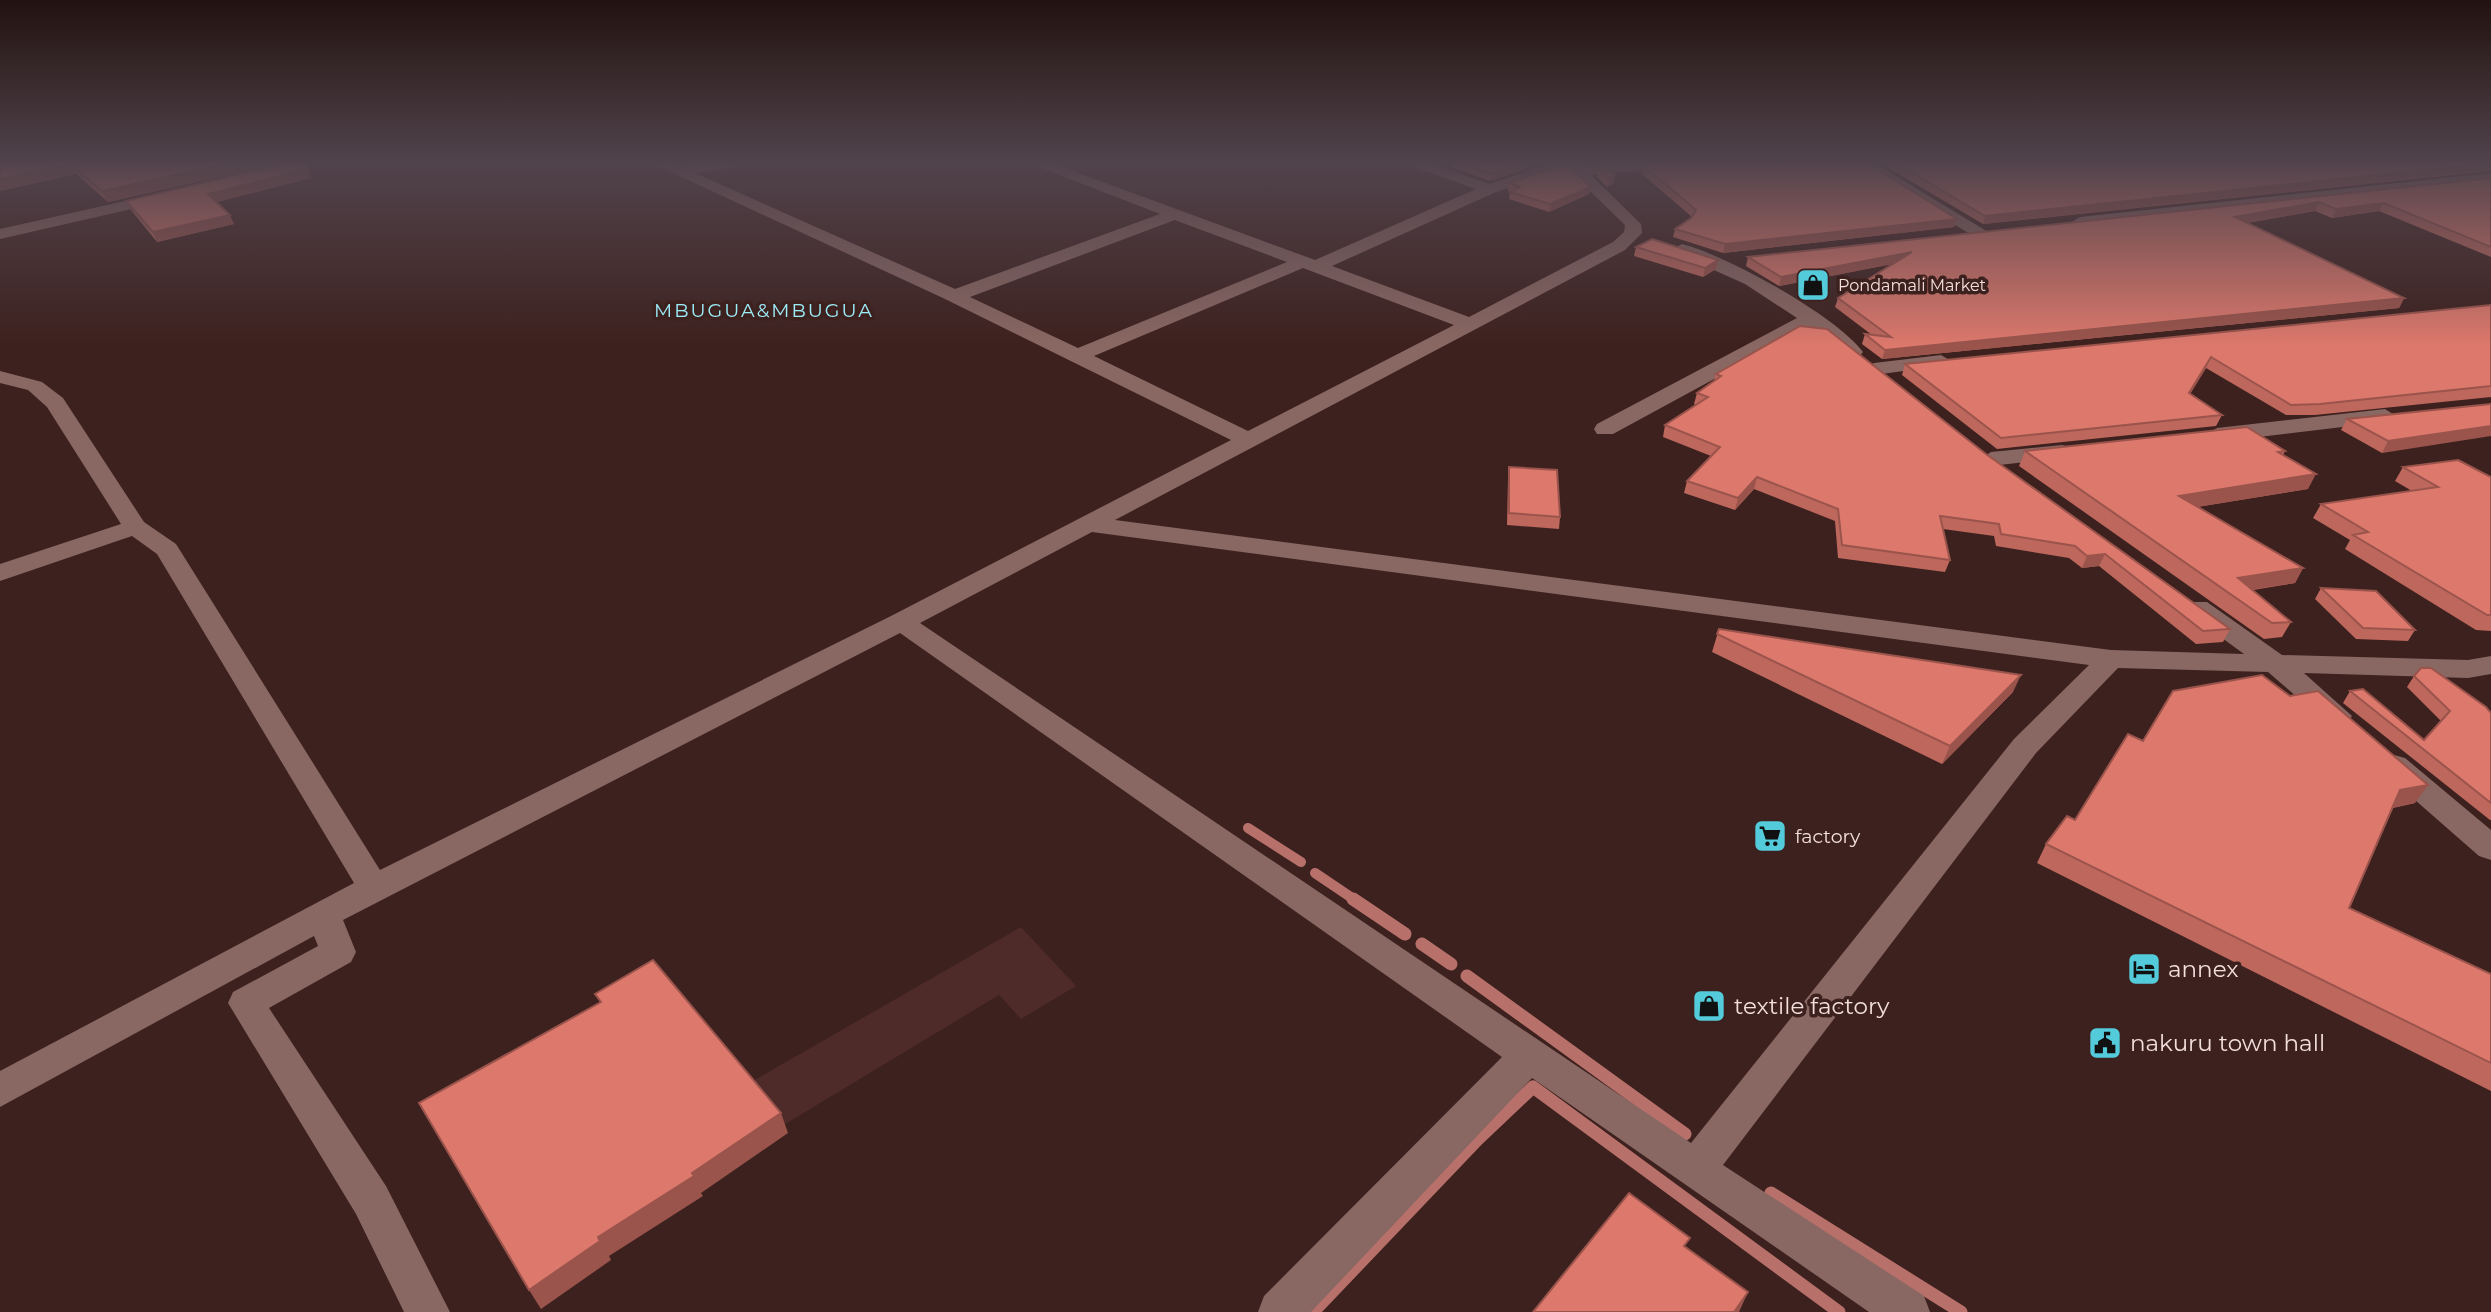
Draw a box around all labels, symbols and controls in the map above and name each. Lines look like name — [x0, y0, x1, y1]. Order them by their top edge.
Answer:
shop icon: Pondamali Market — [1794, 266, 1832, 304]
place label: Pondamali Market — [1838, 276, 1987, 295]
district label: MBUGUA&MBUGUA — [654, 299, 874, 322]
supermarket icon: factory — [1751, 817, 1789, 855]
place label: factory — [1795, 825, 1861, 848]
hotel icon: annex — [2125, 950, 2163, 988]
place label: annex — [2168, 955, 2239, 983]
shop icon: textile factory — [1690, 987, 1728, 1025]
place label: textile factory — [1734, 992, 1890, 1020]
public building icon: nakuru town hall — [2086, 1024, 2124, 1062]
place label: nakuru town hall — [2130, 1029, 2325, 1057]

